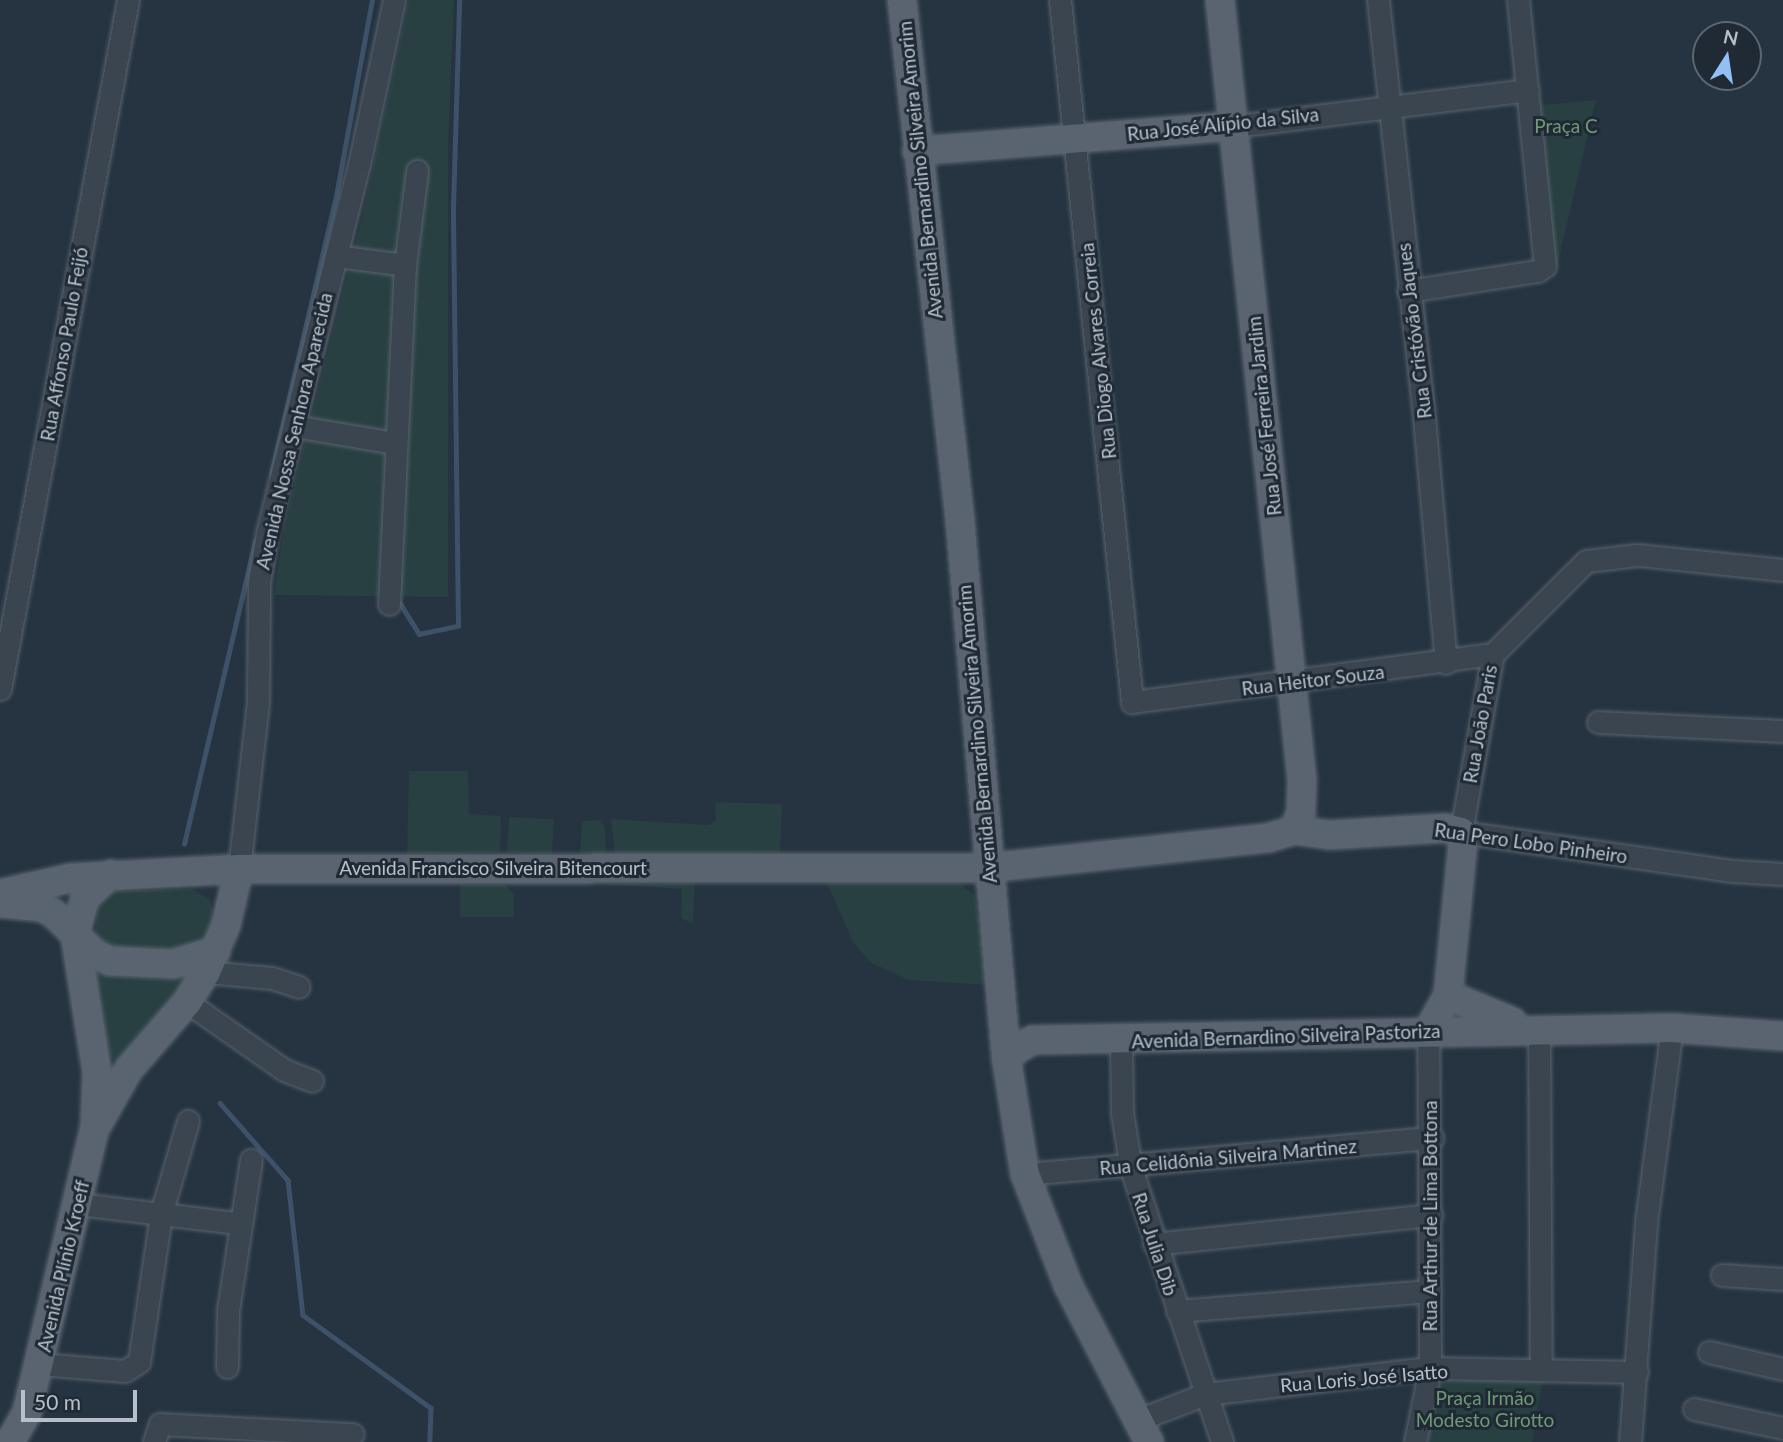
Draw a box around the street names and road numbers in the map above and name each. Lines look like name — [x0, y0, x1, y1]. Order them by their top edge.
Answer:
street label: Avenida Bernardino Silveira Amorim — [893, 20, 947, 320]
street label: Rua José Alípio da Silva — [1125, 103, 1321, 145]
street label: Rua Diogo Alvares Correia — [1075, 241, 1121, 461]
street label: Rua Cristóvão Jaques — [1392, 242, 1436, 420]
street label: Rua Affonso Paulo Feijó — [36, 245, 92, 443]
street label: Avenida Nossa Senhora Aparecida — [251, 290, 337, 572]
street label: Rua José Ferreira Jardim — [1242, 315, 1286, 517]
street label: Avenida Bernardino Silveira Amorim — [953, 584, 1001, 884]
street label: Rua Heitor Souza — [1240, 660, 1386, 700]
street label: Rua João Paris — [1458, 663, 1502, 785]
street label: Rua Pero Lobo Pinheiro — [1433, 818, 1629, 868]
street label: Avenida Francisco Silveira Bitencourt — [339, 857, 647, 879]
street label: Avenida Bernardino Silveira Pastoriza — [1131, 1019, 1441, 1053]
street label: Rua Arthur de Lima Bottona — [1419, 1100, 1441, 1332]
street label: Rua Celidônia Silveira Martinez — [1099, 1134, 1357, 1180]
street label: Avenida Plínio Kroeff — [32, 1178, 94, 1354]
street label: Rua Julia Dib — [1128, 1189, 1182, 1299]
street label: Rua Loris José Isatto — [1279, 1359, 1449, 1397]

